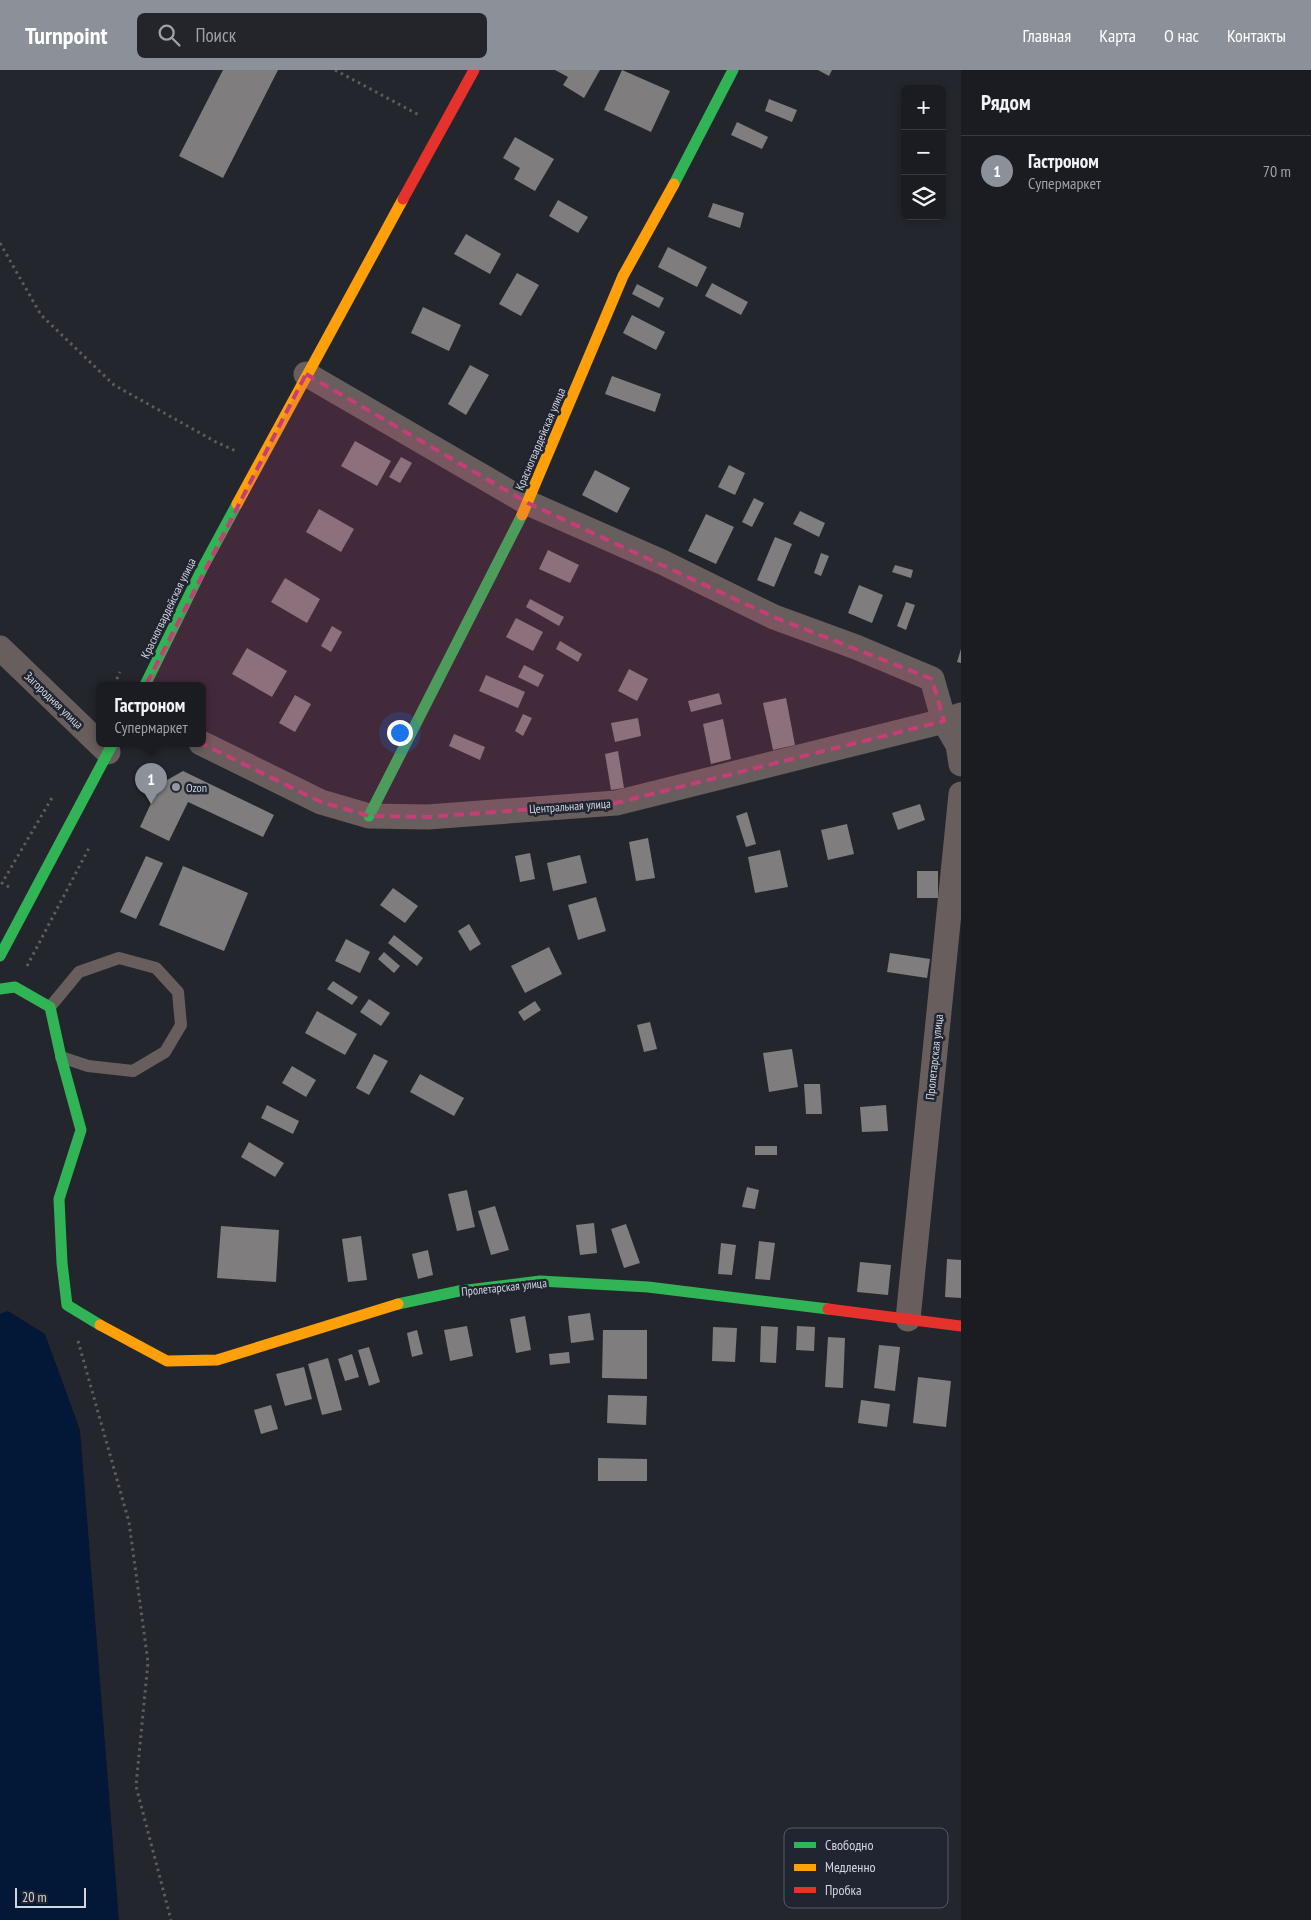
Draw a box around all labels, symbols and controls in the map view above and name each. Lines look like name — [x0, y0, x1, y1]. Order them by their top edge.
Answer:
search box — [137, 13, 487, 58]
text: Turnpoint — [25, 20, 107, 51]
icon: search — [155, 21, 183, 49]
text: Поиск — [195, 23, 236, 47]
text: Главная — [1023, 24, 1071, 47]
text: Карта — [1099, 24, 1136, 47]
text: О нас — [1164, 24, 1199, 47]
text: Контакты — [1227, 24, 1286, 47]
map controls — [901, 85, 946, 220]
button: + — [901, 85, 946, 130]
text: Рядом — [981, 89, 1031, 116]
button: − — [901, 130, 946, 175]
text: Гастроном — [1028, 149, 1099, 173]
text: 1 — [993, 161, 1001, 181]
text: 70 m — [1263, 161, 1291, 181]
text: Супермаркет — [1028, 173, 1101, 193]
button: layers — [901, 175, 946, 220]
street label: Красногвардейская улица — [512, 385, 568, 493]
street label: Красногвардейская улица — [137, 555, 199, 661]
street label: Загородняя улица — [22, 668, 87, 732]
popup — [96, 682, 206, 747]
text: Гастроном — [114, 693, 185, 717]
text: Супермаркет — [114, 717, 188, 737]
your location — [387, 720, 413, 746]
pin: 1 — [135, 763, 167, 804]
place label: Ozon — [186, 780, 207, 795]
marker: Ozon — [170, 781, 182, 793]
street label: Центральная улица — [529, 796, 611, 816]
street label: Пролетарская улица — [922, 1013, 946, 1100]
street label: Пролетарская улица — [461, 1275, 548, 1299]
legend — [784, 1828, 948, 1908]
text: Свободно — [825, 1836, 873, 1854]
text: Медленно — [825, 1858, 876, 1876]
text: Пробка — [825, 1881, 862, 1899]
scale bar — [15, 1885, 86, 1908]
text: 20 m — [22, 1888, 47, 1906]

